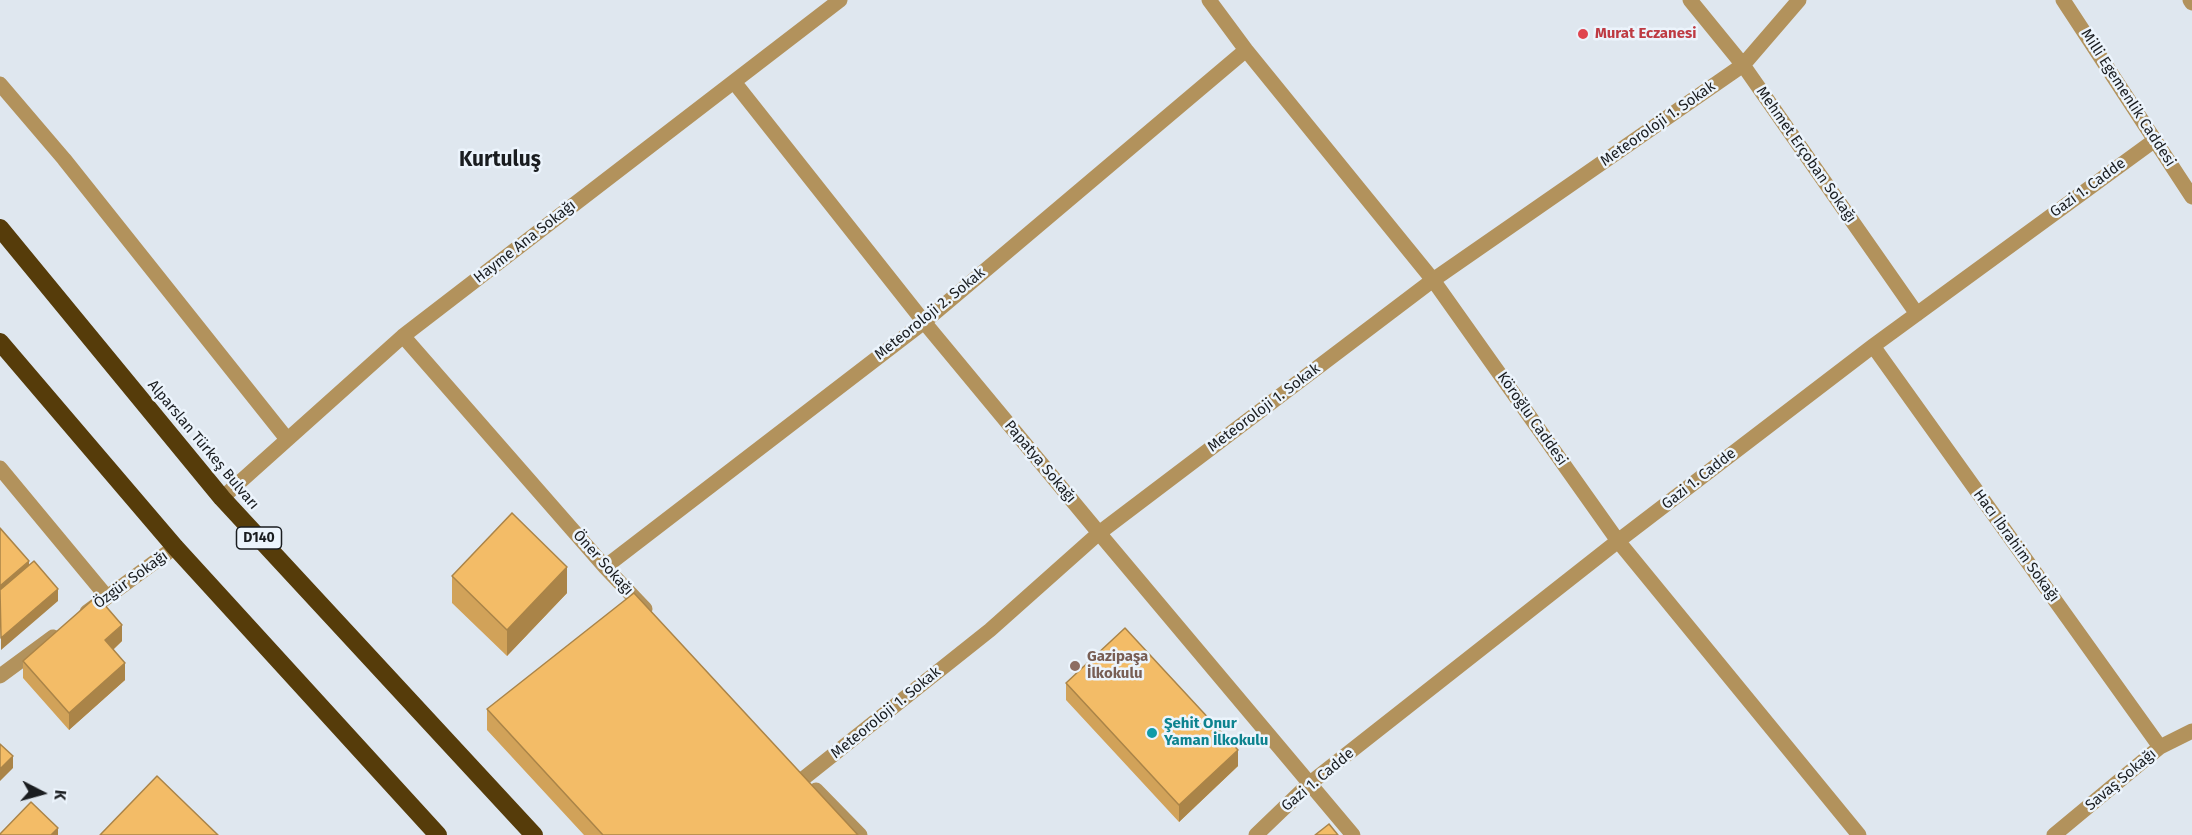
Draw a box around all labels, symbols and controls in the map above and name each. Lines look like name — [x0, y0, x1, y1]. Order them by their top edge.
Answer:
place label: Murat Eczanesi — [1595, 25, 1696, 43]
street label: Milli Egemenlik Caddesi — [2077, 26, 2179, 170]
marker: Murat Eczanesi — [1576, 27, 1590, 41]
street label: Meteoroloji 1. Sokak — [1597, 78, 1719, 170]
street label: Mehmet Erçoban Sokağı — [1752, 83, 1860, 227]
district label: Kurtuluş — [459, 147, 541, 173]
street label: Gazi 1. Cadde — [2047, 155, 2129, 221]
street label: Hayme Ana Sokağı — [470, 197, 580, 287]
street label: Meteoroloji 2. Sokak — [871, 264, 989, 364]
street label: Meteoroloji 1. Sokak — [1204, 360, 1324, 456]
street label: Köroğlu Caddesi — [1493, 369, 1571, 469]
street label: Alparslan Türkeş Bulvarı — [144, 377, 262, 513]
street label: Papatya Sokağı — [1000, 417, 1080, 507]
street label: Gazi 1. Cadde — [1658, 445, 1740, 513]
street label: Hacı İbrahim Sokağı — [1969, 486, 2063, 606]
road number: D140 — [236, 527, 282, 549]
street label: Öner Sokağı — [569, 527, 637, 599]
street label: Özgür Sokağı — [90, 547, 172, 613]
place label: Gazipaşa İlkokulu — [1087, 648, 1148, 683]
marker: Gazipaşa İlkokulu — [1068, 659, 1082, 673]
street label: Meteoroloji 1. Sokak — [828, 663, 944, 763]
place label: Şehit Onur Yaman İlkokulu — [1164, 715, 1268, 750]
marker: Şehit Onur Yaman İlkokulu — [1145, 726, 1159, 740]
street label: Gazi 1. Cadde — [1278, 745, 1358, 815]
street label: Savaş Sokağı — [2082, 745, 2160, 815]
north arrow — [12, 763, 72, 823]
text: K — [50, 789, 70, 801]

